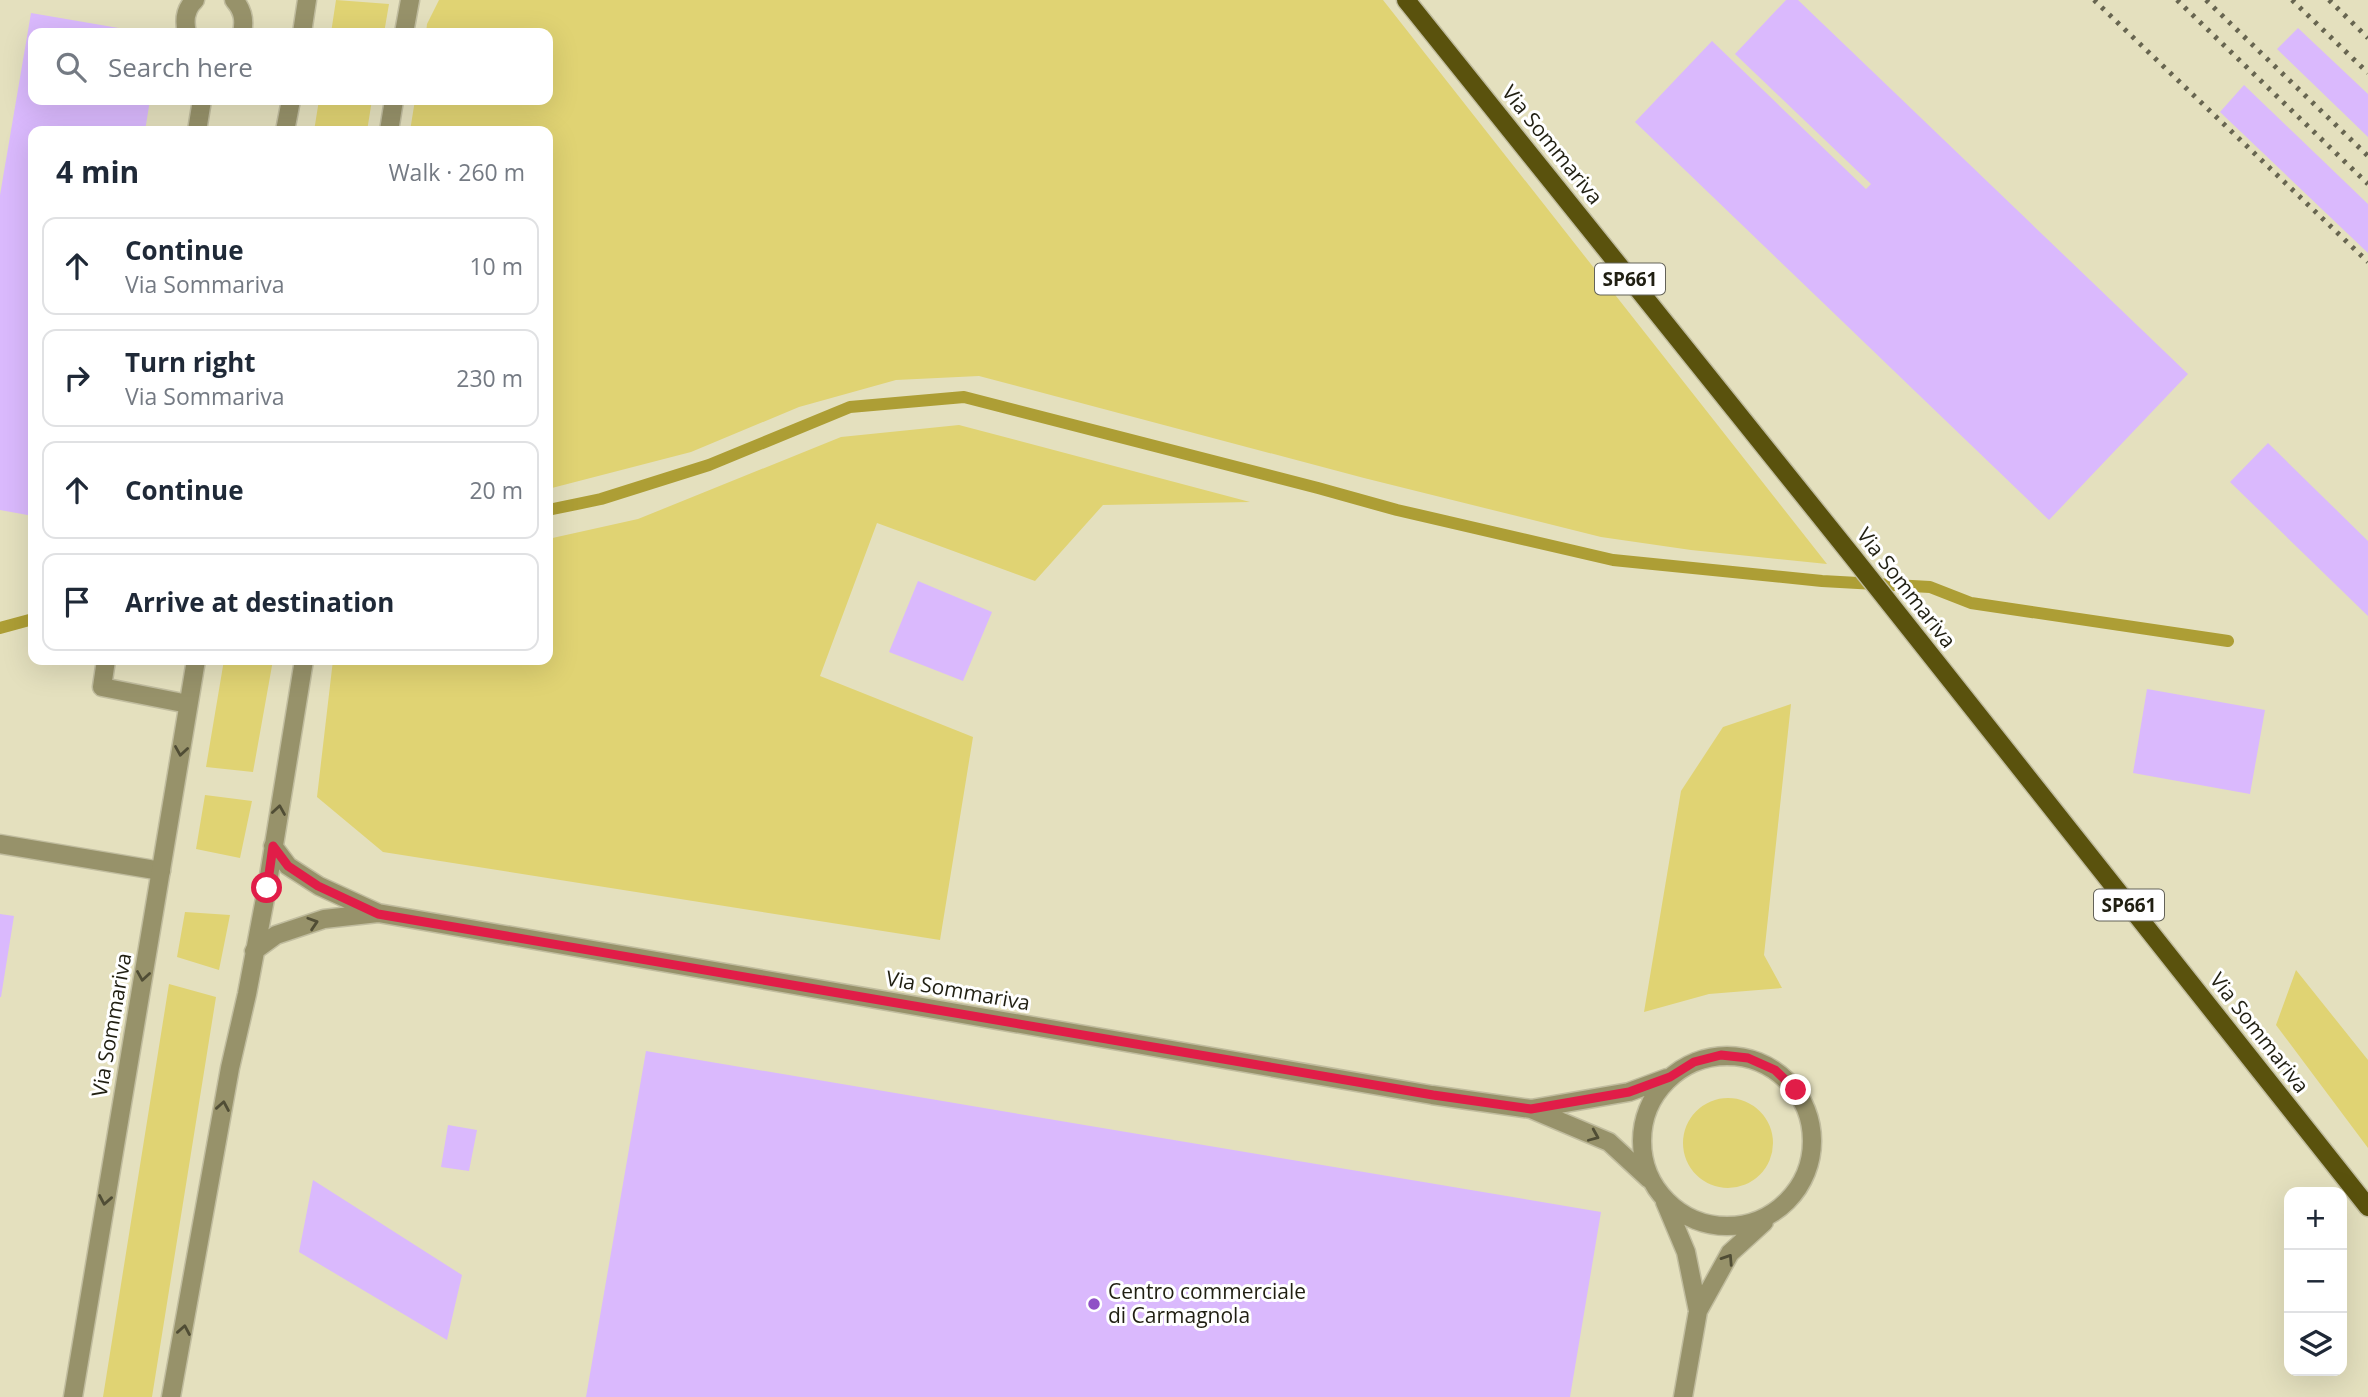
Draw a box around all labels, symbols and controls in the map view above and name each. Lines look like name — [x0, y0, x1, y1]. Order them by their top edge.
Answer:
search box — [28, 28, 553, 105]
icon: search — [52, 48, 90, 86]
text: Search here — [108, 49, 253, 85]
street label: Via Sommariva — [1496, 79, 1609, 210]
text: 4 min — [56, 151, 139, 192]
text: Walk · 260 m — [388, 156, 525, 188]
text: Continue — [125, 232, 244, 268]
icon: ahead — [58, 247, 96, 285]
text: 10 m — [469, 250, 523, 282]
road number: SP661 — [1595, 264, 1665, 294]
text: Via Sommariva — [125, 268, 285, 300]
text: Turn right — [125, 344, 256, 380]
icon: right — [58, 359, 96, 397]
text: 230 m — [456, 362, 523, 394]
text: Via Sommariva — [125, 380, 285, 412]
icon: ahead — [58, 471, 96, 509]
text: Continue — [125, 472, 244, 508]
text: 20 m — [469, 474, 523, 506]
street label: Via Sommariva — [1851, 521, 1963, 653]
icon: arrive — [58, 583, 96, 621]
text: Arrive at destination — [125, 584, 394, 620]
one-way arrow — [174, 745, 189, 757]
one-way arrow — [271, 804, 286, 816]
route start — [251, 872, 282, 903]
road number: SP661 — [2094, 890, 2164, 920]
one-way arrow — [306, 917, 319, 931]
street label: Via Sommariva — [85, 951, 137, 1099]
street label: Via Sommariva — [884, 964, 1032, 1016]
street label: Via Sommariva — [2204, 966, 2316, 1098]
one-way arrow — [136, 970, 151, 982]
route end — [1780, 1074, 1811, 1105]
one-way arrow — [215, 1100, 230, 1112]
one-way arrow — [1587, 1127, 1599, 1141]
map controls — [2284, 1187, 2347, 1376]
button: + — [2284, 1187, 2347, 1250]
one-way arrow — [98, 1194, 113, 1206]
button: − — [2284, 1250, 2347, 1313]
one-way arrow — [1720, 1254, 1732, 1267]
place label: Centro commerciale di Carmagnola — [1108, 1277, 1306, 1329]
marker: Centro commerciale di Carmagnola — [1086, 1296, 1102, 1312]
button: layers — [2284, 1313, 2347, 1376]
one-way arrow — [176, 1324, 191, 1336]

